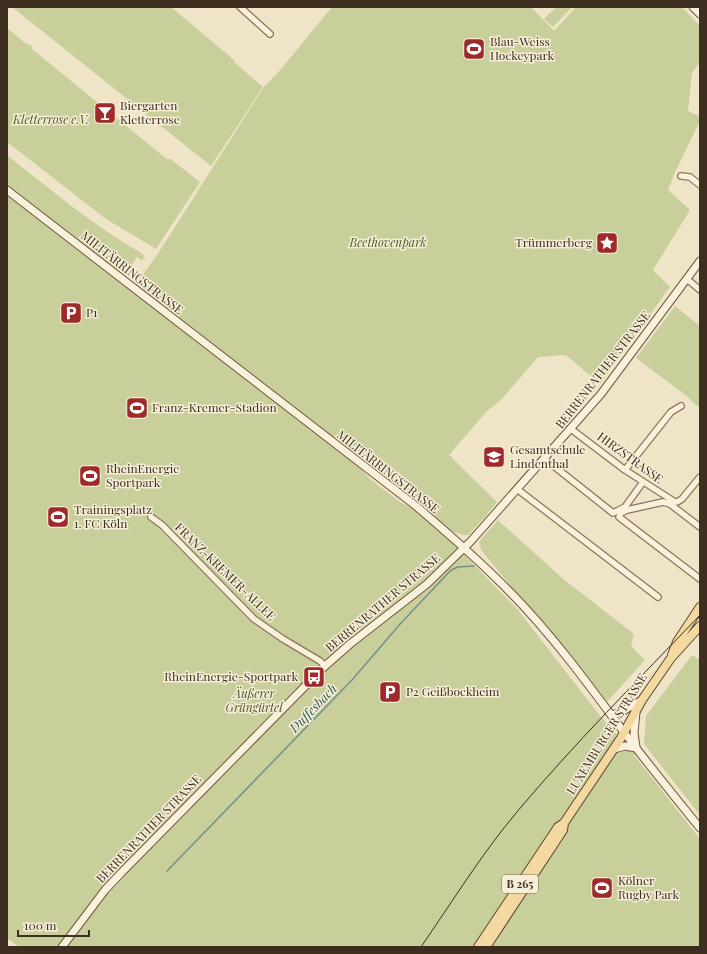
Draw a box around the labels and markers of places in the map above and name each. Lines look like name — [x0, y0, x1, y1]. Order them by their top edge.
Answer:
place label: Blau-Weiss Hockeypark — [490, 33, 555, 63]
sports icon: Blau-Weiss Hockeypark — [461, 36, 487, 62]
place label: Biergarten Kletterrose — [120, 97, 180, 127]
bar icon: Biergarten Kletterrose — [92, 100, 118, 126]
place icon: Trümmerberg — [594, 230, 620, 256]
place label: Trümmerberg — [515, 234, 593, 250]
parking icon: P1 — [58, 300, 84, 326]
place label: P1 — [86, 304, 98, 320]
sports icon: Franz-Kremer-Stadion — [124, 395, 150, 421]
place label: Franz-Kremer-Stadion — [152, 399, 277, 415]
place label: Gesamtschule Lindenthal — [510, 441, 585, 471]
school or university icon: Gesamtschule Lindenthal — [481, 444, 507, 470]
place label: RheinEnergie Sportpark — [106, 460, 179, 490]
sports icon: RheinEnergie Sportpark — [77, 463, 103, 489]
place label: Trainingsplatz 1. FC Köln — [74, 501, 152, 531]
sports icon: Trainingsplatz 1. FC Köln — [45, 504, 71, 530]
bus stop icon: RheinEnergie-Sportpark — [301, 664, 327, 690]
place label: RheinEnergie-Sportpark — [164, 668, 298, 684]
parking icon: P2 Geißbockheim — [377, 679, 403, 705]
place label: P2 Geißbockheim — [406, 683, 500, 699]
place label: Kölner Rugby Park — [618, 872, 679, 902]
sports icon: Kölner Rugby Park — [589, 875, 615, 901]

